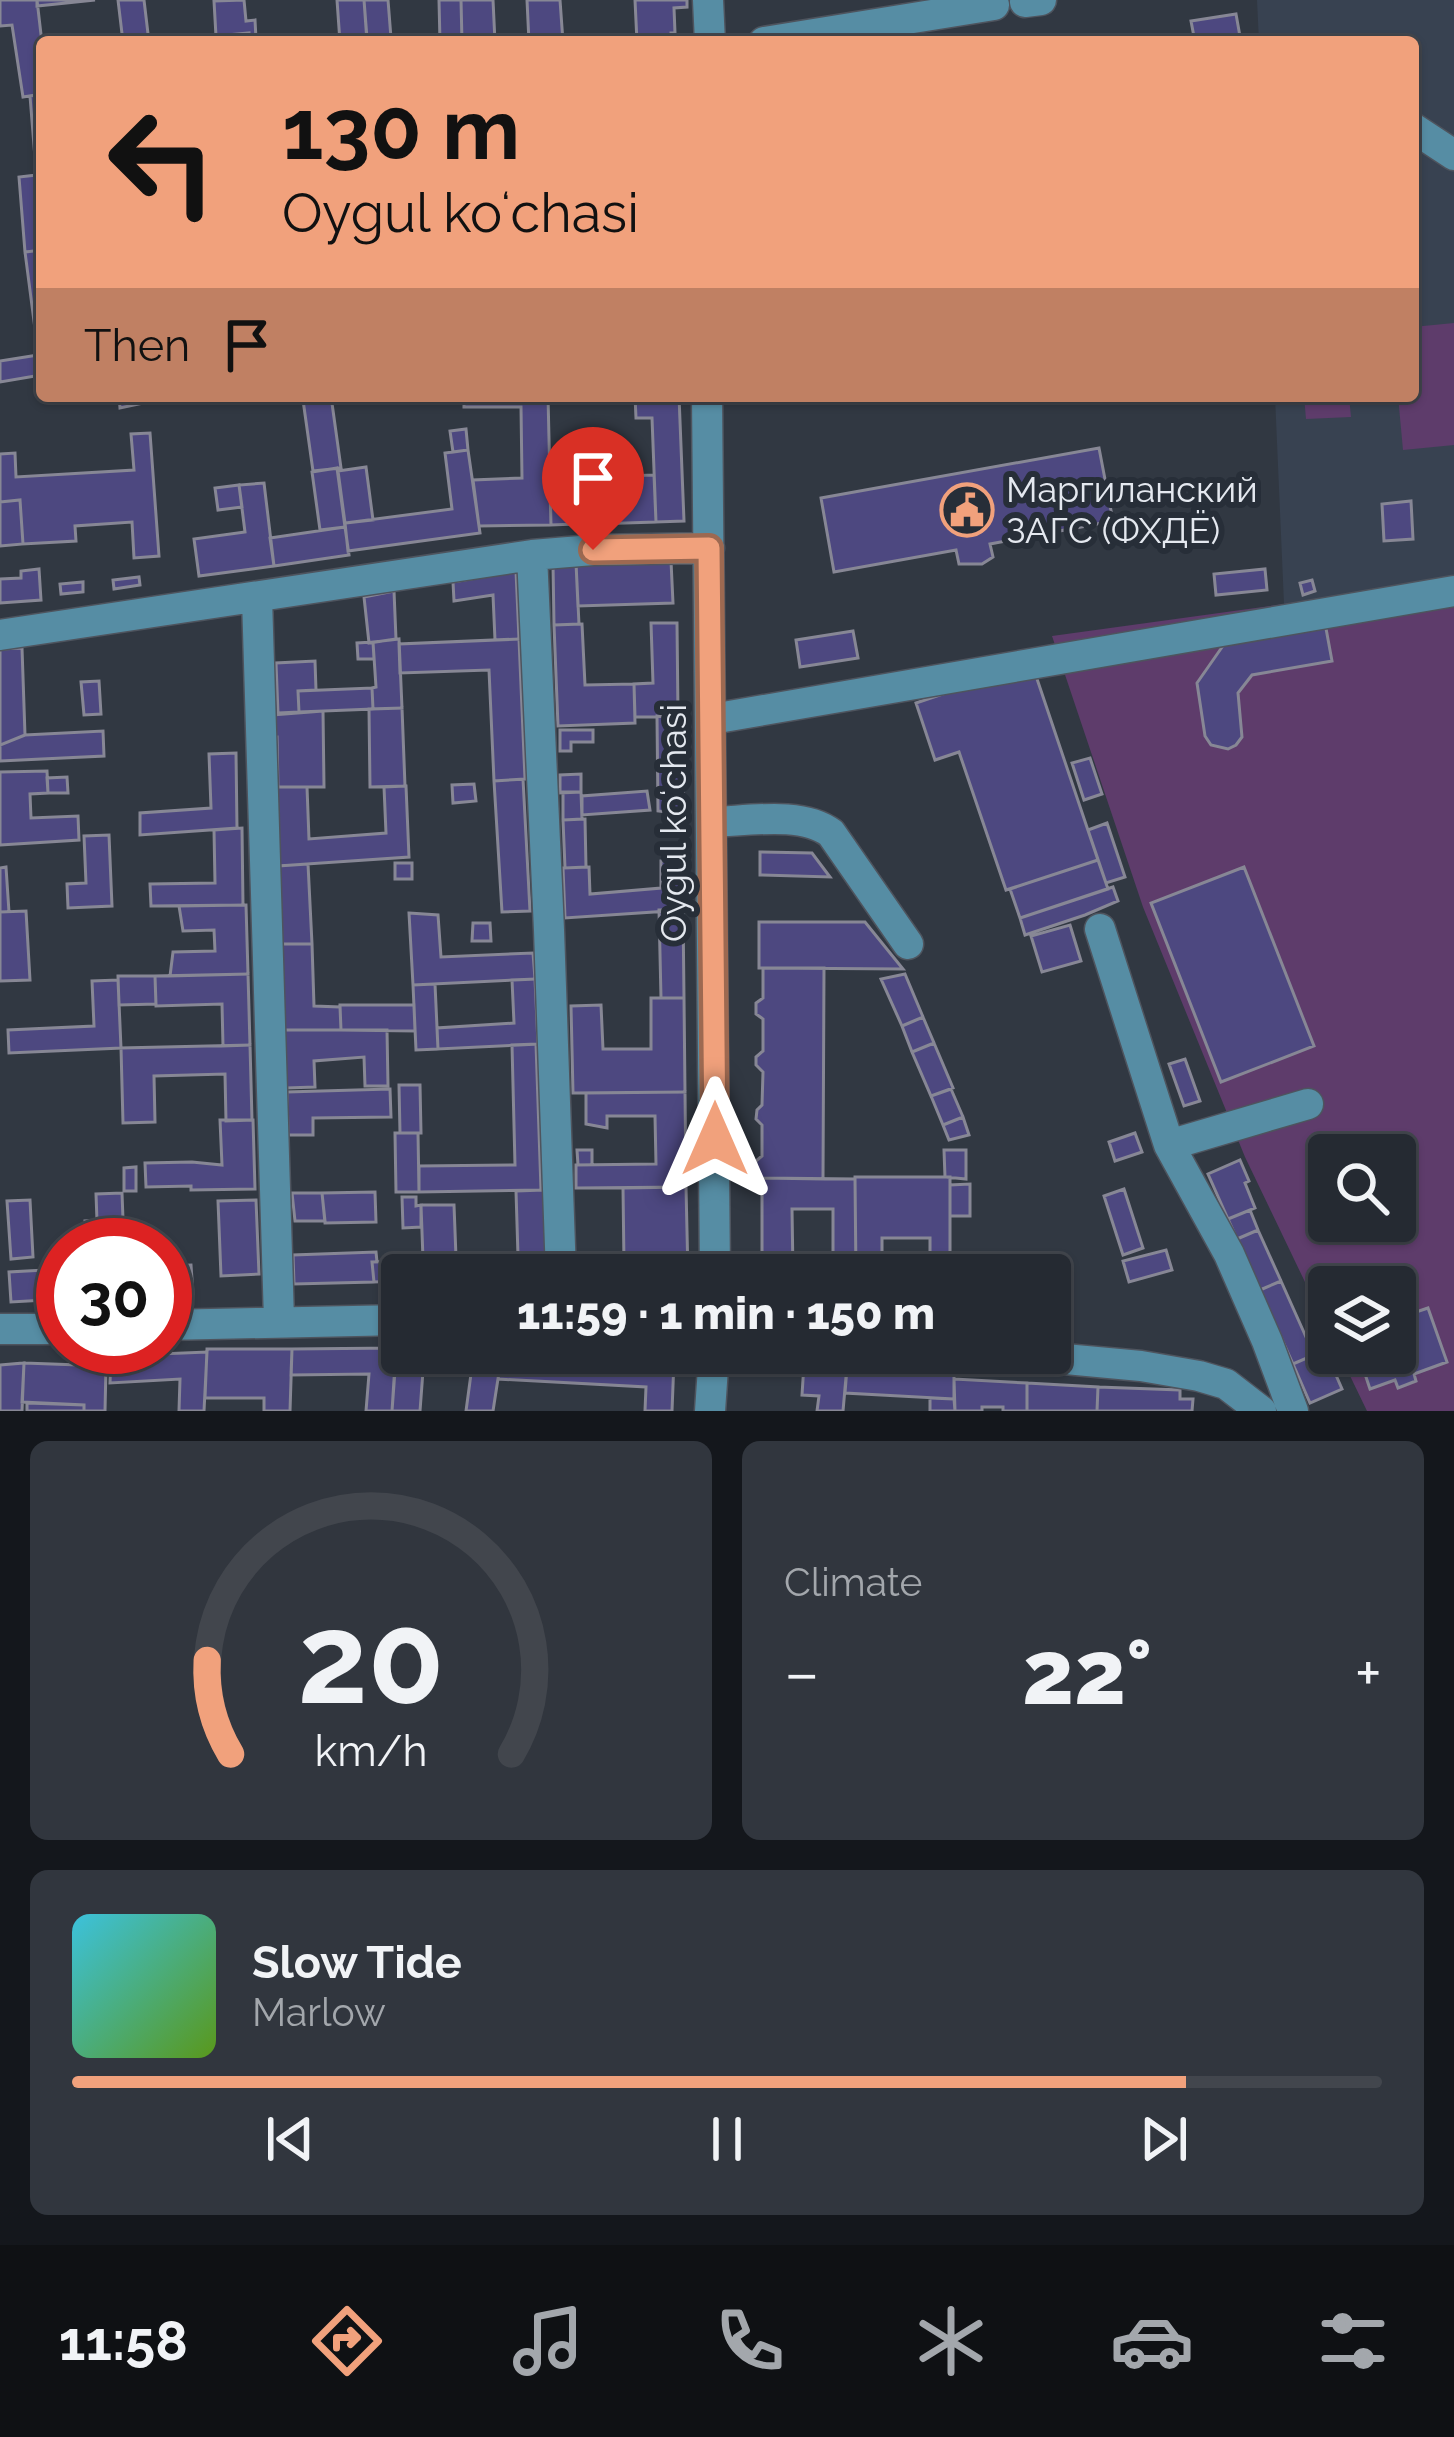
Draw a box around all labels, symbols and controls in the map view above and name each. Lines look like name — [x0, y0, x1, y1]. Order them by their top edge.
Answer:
text: 130 m — [282, 80, 520, 179]
icon: left — [84, 84, 240, 240]
text: Oygul koʻchasi — [282, 181, 639, 245]
icon: arrive — [214, 312, 280, 378]
text: Then — [84, 319, 190, 372]
pin — [542, 427, 644, 550]
icon: arrive — [560, 445, 626, 511]
place label: Маргиланский ЗАГС (ФХДЁ) — [1006, 468, 1258, 551]
public building icon: Маргиланский ЗАГС (ФХДЁ) — [939, 482, 995, 538]
street label: Oygul koʻchasi — [652, 704, 694, 942]
position arrow — [652, 1076, 778, 1202]
map controls — [1308, 1134, 1416, 1374]
button: search — [1308, 1134, 1416, 1242]
speed limit sign: 30 — [36, 1218, 192, 1374]
button: layers — [1308, 1266, 1416, 1374]
text: 11:59 · 1 min · 150 m — [517, 1287, 935, 1340]
text: Climate — [784, 1559, 922, 1605]
text: 20 — [297, 1586, 445, 1732]
text: 22° — [1022, 1619, 1152, 1725]
text: − — [784, 1634, 820, 1711]
text: + — [1355, 1634, 1382, 1711]
text: km/h — [314, 1725, 428, 1775]
text: Slow Tide — [252, 1936, 462, 1989]
text: Marlow — [252, 1989, 386, 2035]
icon: previous — [257, 2106, 323, 2172]
icon: pause — [694, 2106, 760, 2172]
icon: next — [1131, 2106, 1197, 2172]
icon: directions — [305, 2299, 389, 2383]
icon: music — [506, 2299, 590, 2383]
icon: phone — [708, 2299, 792, 2383]
icon: climate — [909, 2299, 993, 2383]
icon: car — [1110, 2299, 1194, 2383]
icon: filters — [1311, 2299, 1395, 2383]
text: 11:58 — [59, 2309, 188, 2373]

